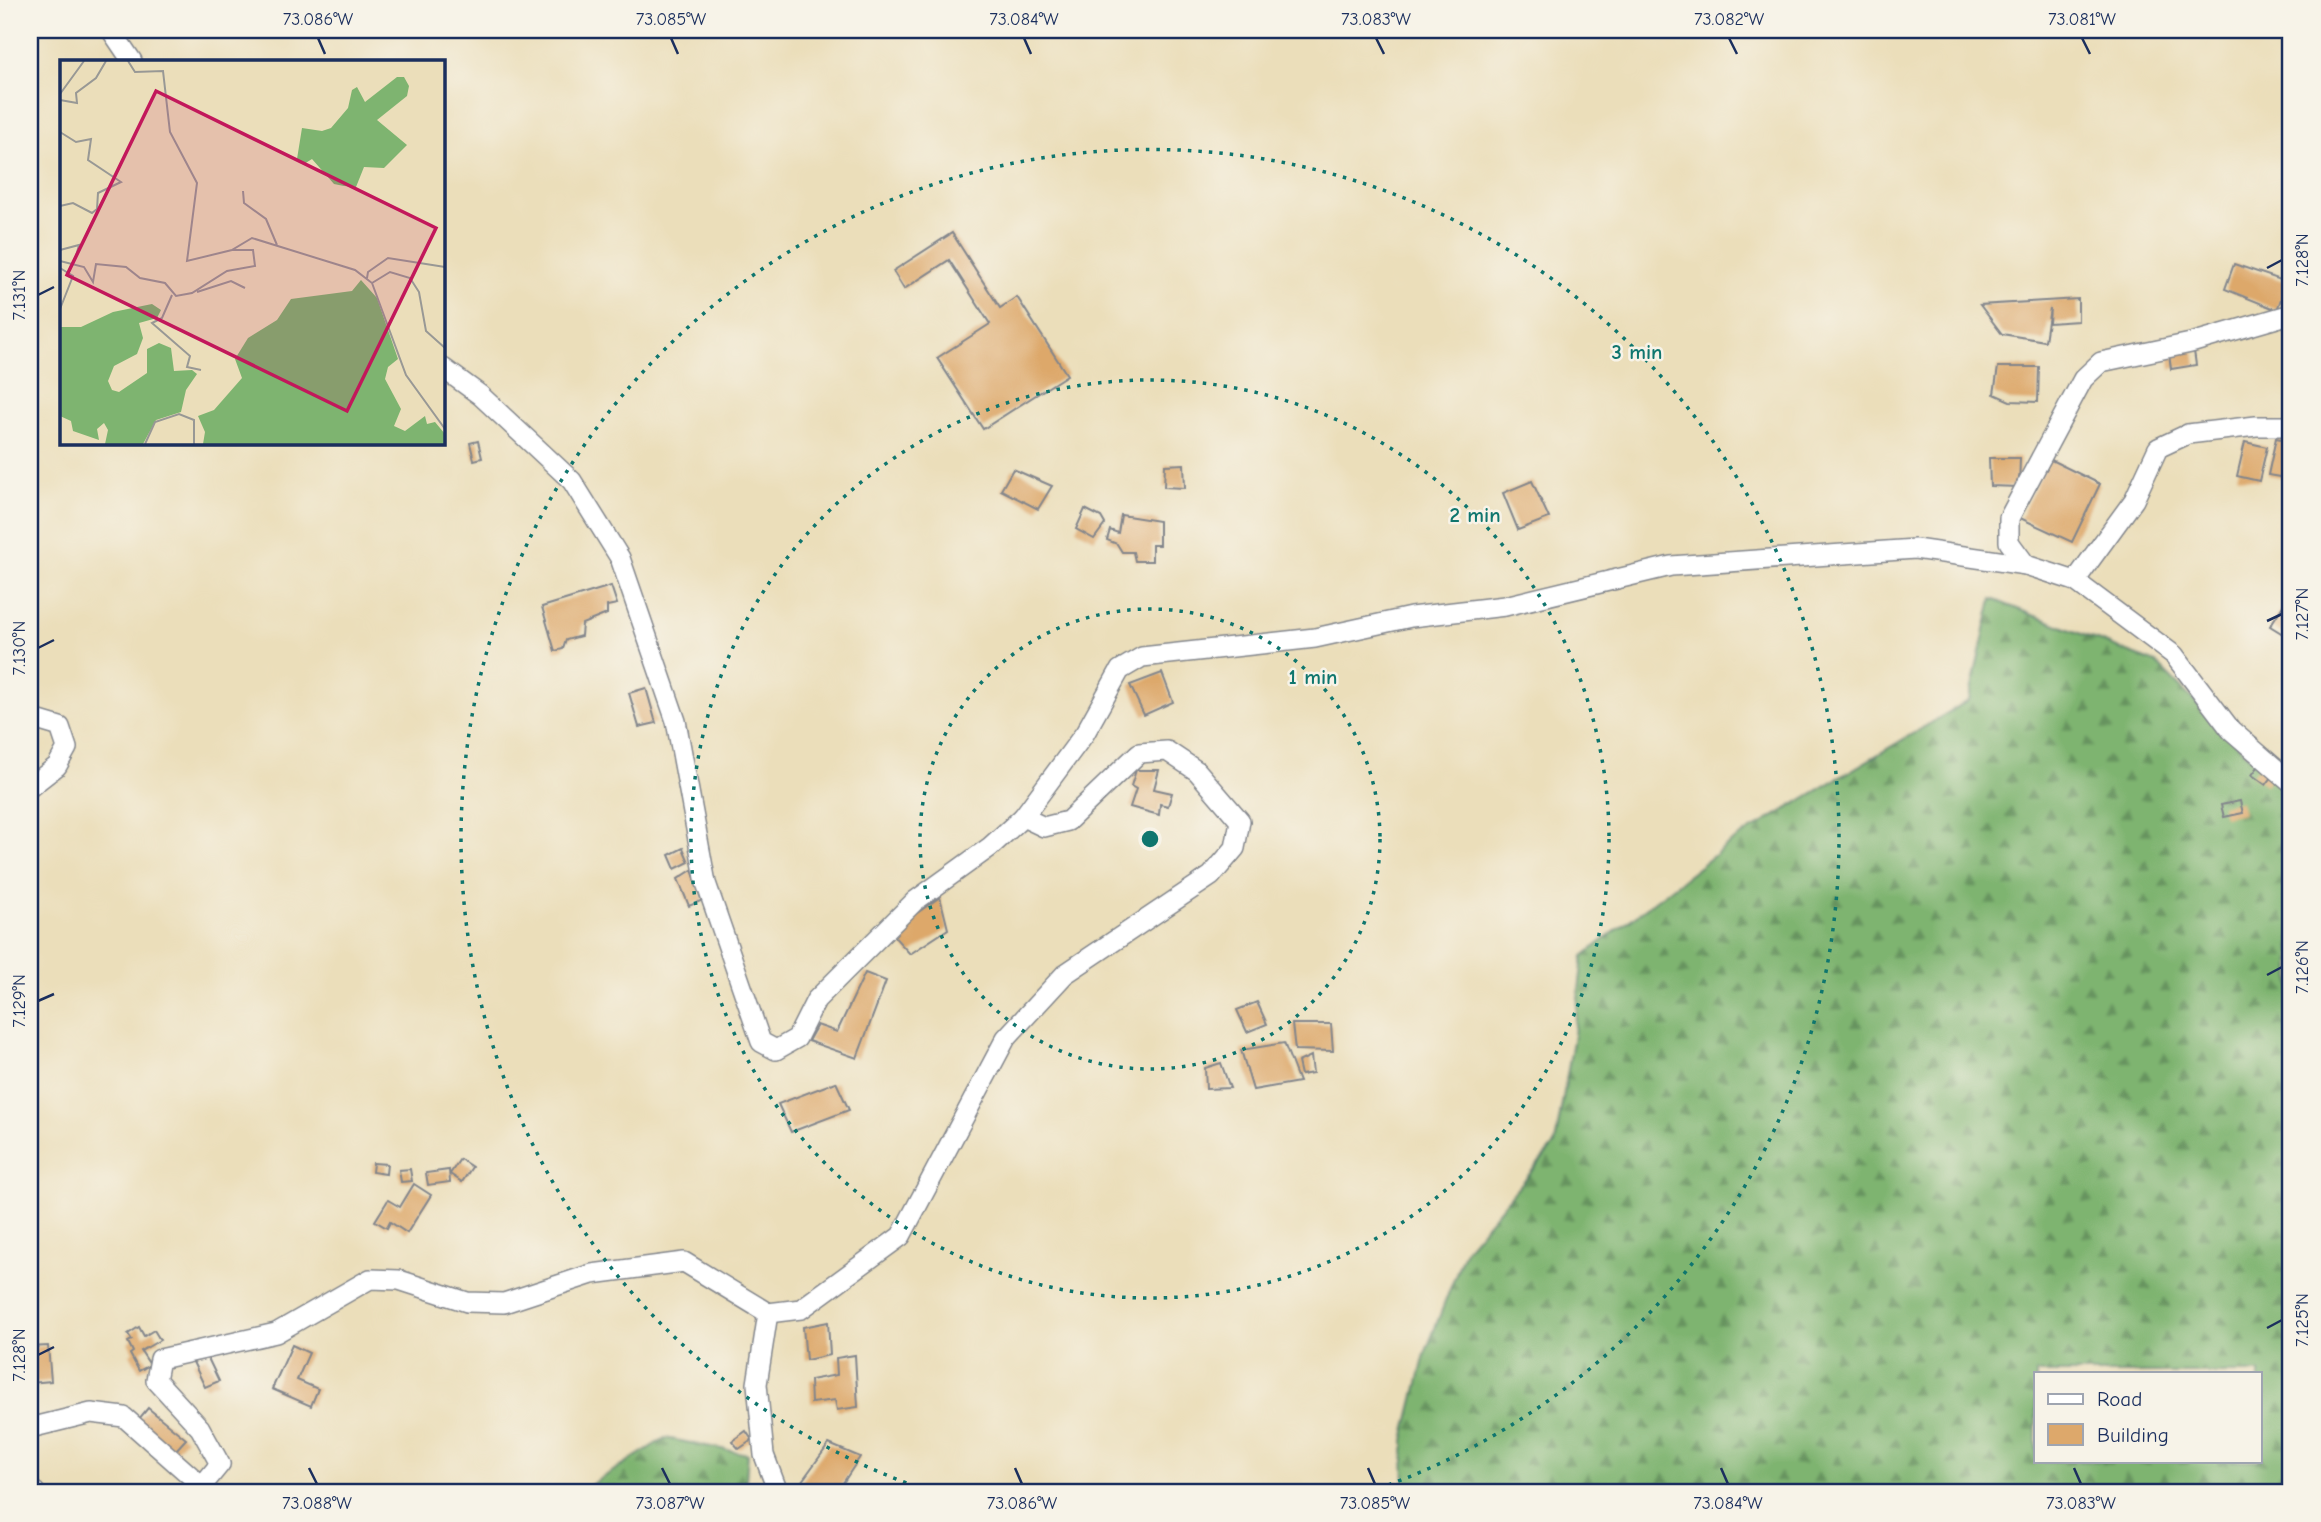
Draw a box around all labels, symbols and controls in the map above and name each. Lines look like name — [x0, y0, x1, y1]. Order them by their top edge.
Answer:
text: 73.086°W — [283, 9, 354, 30]
text: 73.085°W — [636, 9, 707, 30]
text: 73.084°W — [989, 9, 1059, 30]
text: 73.083°W — [1341, 9, 1411, 30]
text: 73.082°W — [1694, 9, 1764, 30]
text: 73.081°W — [2048, 9, 2116, 30]
inset map — [60, 60, 444, 444]
text: 7.128°N — [2292, 233, 2313, 287]
text: 7.131°N — [9, 270, 30, 320]
text: 3 min — [1611, 340, 1663, 364]
text: 2 min — [1449, 503, 1501, 527]
text: 7.127°N — [2292, 588, 2313, 640]
text: 7.130°N — [9, 621, 30, 675]
text: 1 min — [1289, 665, 1337, 689]
centre of rings — [1138, 827, 1162, 851]
text: 7.126°N — [2292, 940, 2313, 994]
text: 7.129°N — [9, 974, 30, 1028]
text: 7.125°N — [2292, 1293, 2313, 1347]
text: 7.128°N — [9, 1328, 30, 1382]
legend — [2034, 1372, 2262, 1462]
text: Road — [2097, 1387, 2142, 1411]
text: Building — [2097, 1423, 2169, 1447]
text: 73.088°W — [282, 1493, 352, 1514]
text: 73.087°W — [635, 1493, 705, 1514]
text: 73.086°W — [987, 1493, 1058, 1514]
text: 73.085°W — [1340, 1493, 1411, 1514]
text: 73.084°W — [1693, 1493, 1763, 1514]
text: 73.083°W — [2046, 1493, 2116, 1514]

